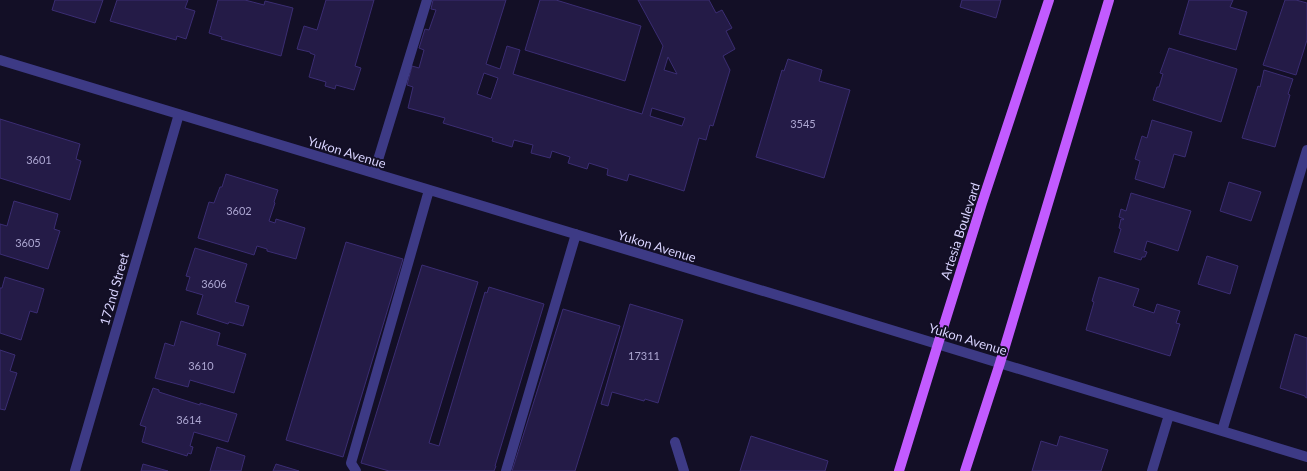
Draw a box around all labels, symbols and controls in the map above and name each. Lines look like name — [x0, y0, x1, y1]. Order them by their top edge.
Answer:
house number: 3545 — [790, 117, 816, 130]
street label: Yukon Avenue — [306, 132, 388, 172]
house number: 3601 — [26, 153, 52, 166]
street label: Artesia Boulevard — [937, 180, 983, 282]
house number: 3602 — [226, 204, 252, 217]
street label: Yukon Avenue — [616, 226, 698, 266]
house number: 3605 — [15, 236, 41, 249]
street label: 172nd Street — [96, 251, 132, 327]
house number: 3606 — [201, 277, 227, 290]
street label: Yukon Avenue — [927, 319, 1009, 359]
house number: 17311 — [628, 349, 660, 362]
house number: 3610 — [188, 359, 214, 372]
house number: 3614 — [176, 413, 202, 426]

